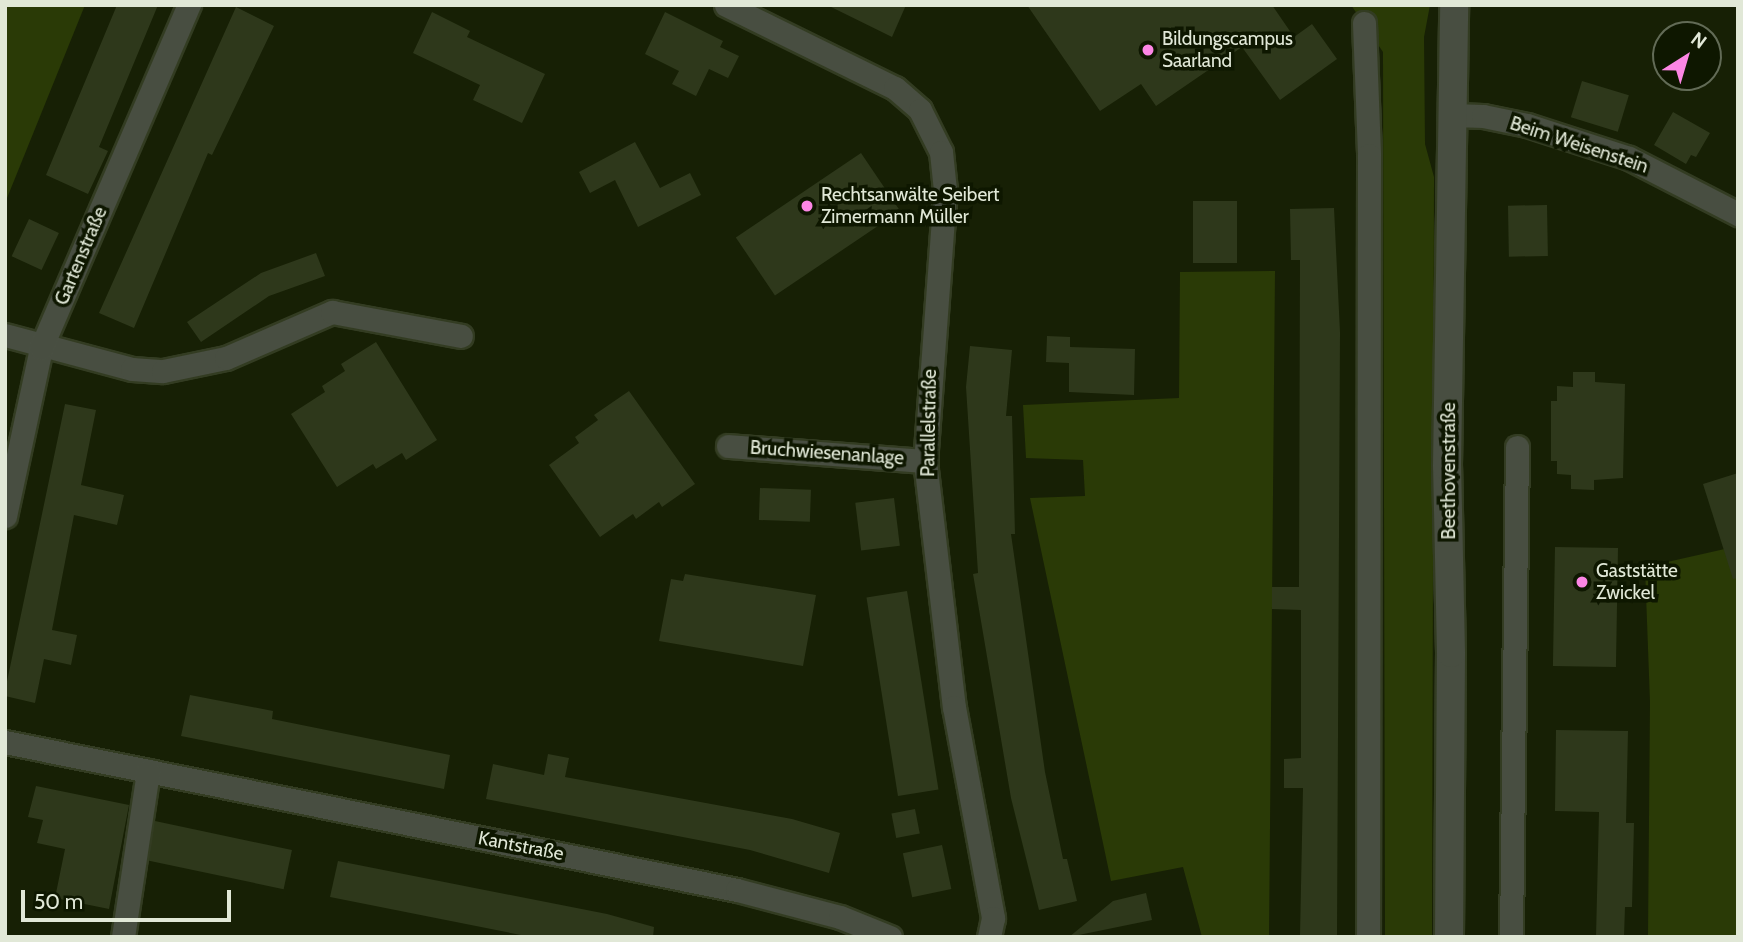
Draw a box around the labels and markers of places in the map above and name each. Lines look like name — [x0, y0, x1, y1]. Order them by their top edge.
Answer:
place label: Bildungscampus Saarland — [1162, 28, 1293, 72]
marker: Bildungscampus Saarland — [1140, 42, 1156, 58]
place label: Rechtsanwälte Seibert Zimermann Müller — [821, 184, 1000, 228]
marker: Rechtsanwälte Seibert Zimermann Müller — [799, 198, 815, 214]
place label: Gaststätte Zwickel — [1596, 560, 1678, 604]
marker: Gaststätte Zwickel — [1574, 574, 1590, 590]

